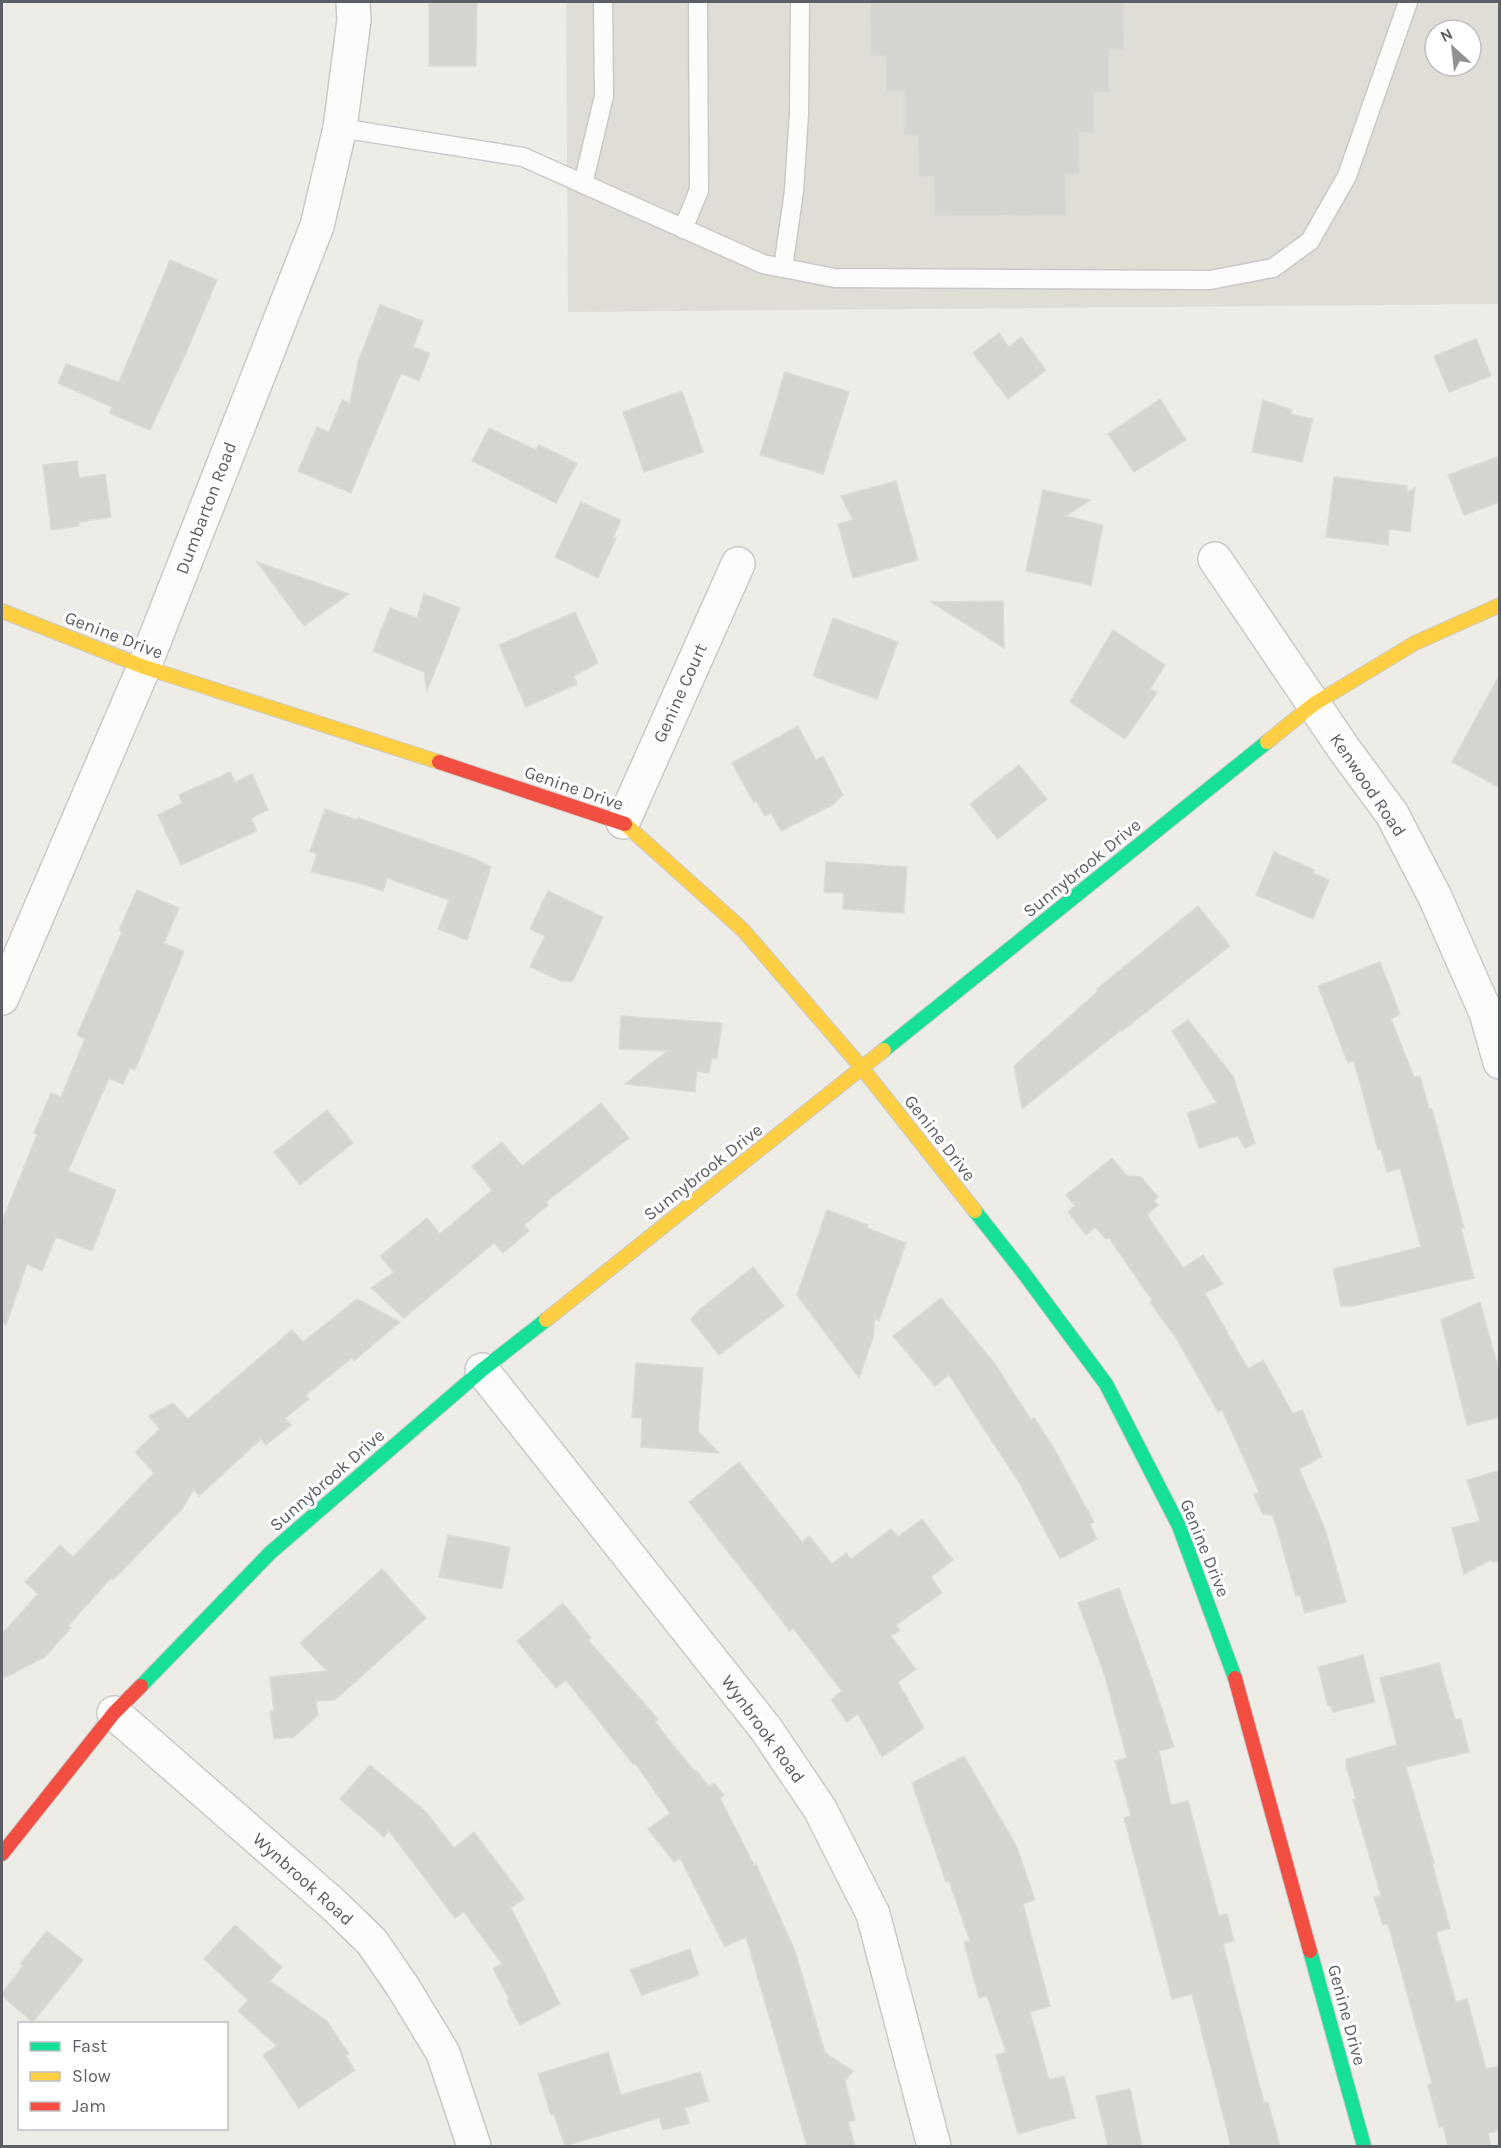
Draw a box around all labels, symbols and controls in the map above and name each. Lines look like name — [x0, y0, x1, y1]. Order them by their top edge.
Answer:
north arrow — [1423, 18, 1483, 78]
text: N — [1437, 24, 1456, 46]
street label: Dumbarton Road — [171, 439, 241, 577]
street label: Genine Drive — [62, 606, 166, 664]
street label: Genine Court — [648, 640, 712, 746]
street label: Kenwood Road — [1325, 729, 1411, 841]
street label: Genine Drive — [521, 761, 627, 815]
street label: Sunnybrook Drive — [1019, 814, 1145, 922]
street label: Genine Drive — [899, 1090, 981, 1186]
street label: Sunnybrook Drive — [639, 1119, 767, 1225]
street label: Sunnybrook Drive — [265, 1424, 389, 1536]
street label: Genine Drive — [1175, 1496, 1235, 1600]
street label: Wynbrook Road — [716, 1671, 810, 1787]
street label: Wynbrook Road — [248, 1828, 358, 1930]
street label: Genine Drive — [1323, 1962, 1371, 2068]
legend — [18, 2022, 228, 2130]
text: Fast — [72, 2035, 107, 2057]
text: Slow — [72, 2065, 111, 2087]
text: Jam — [72, 2095, 106, 2117]

